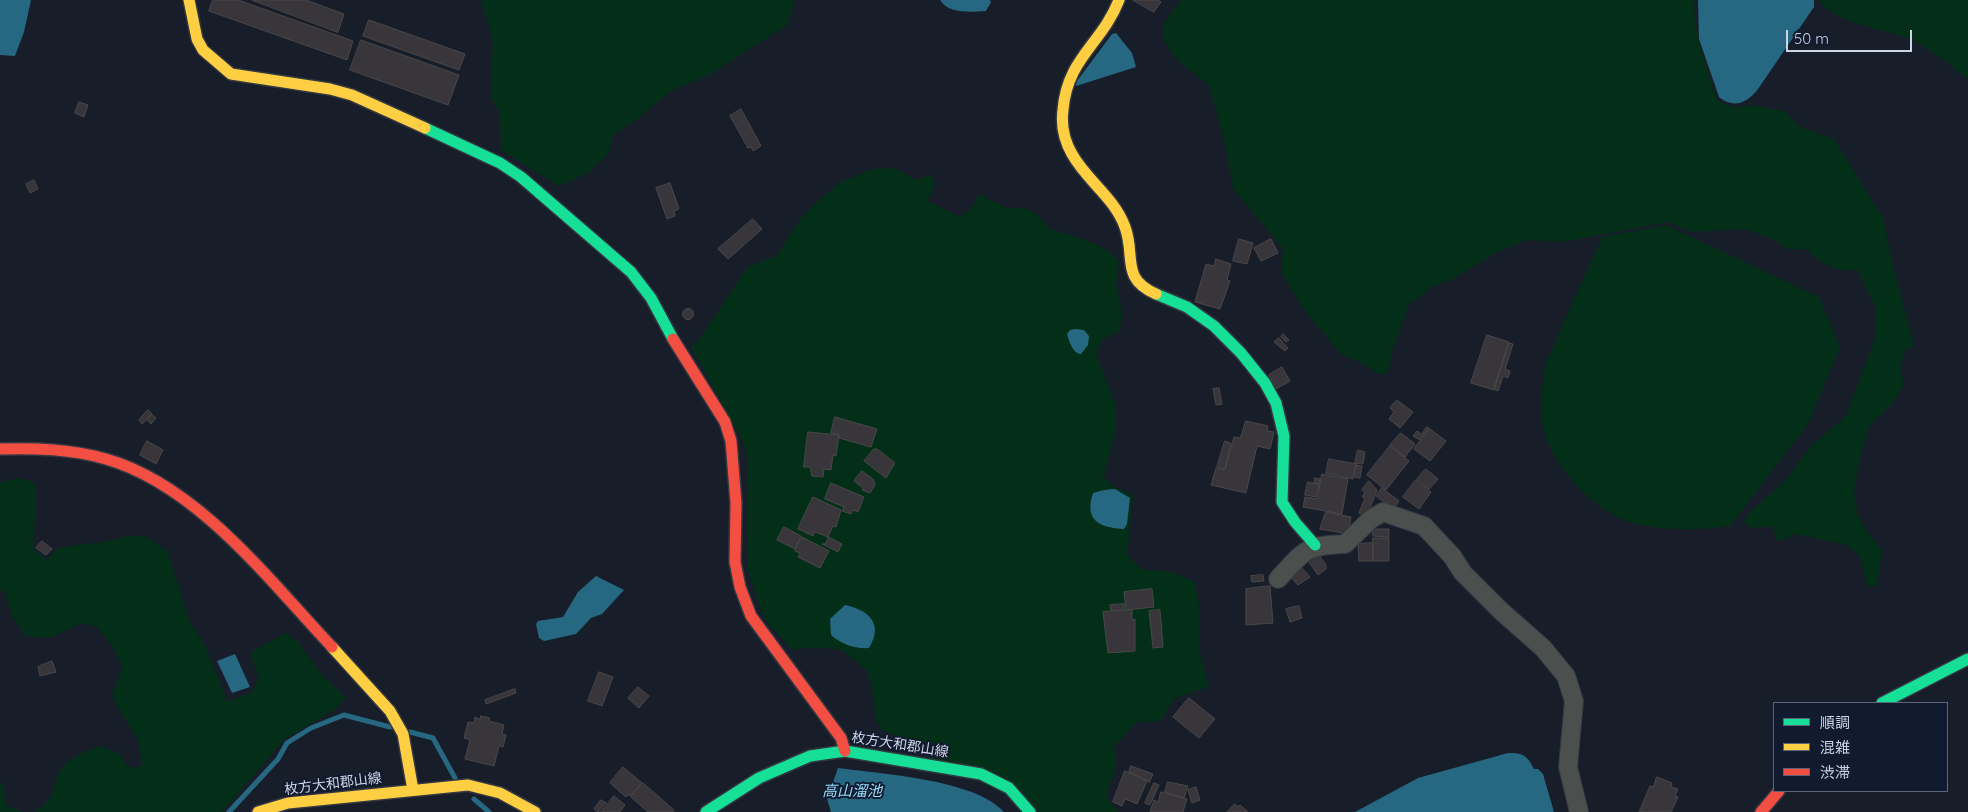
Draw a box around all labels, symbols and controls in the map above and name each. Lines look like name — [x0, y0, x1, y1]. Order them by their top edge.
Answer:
scale bar — [1788, 20, 1914, 52]
text: 50 m — [1794, 29, 1829, 48]
legend — [1773, 702, 1948, 792]
text: 順調 — [1820, 713, 1850, 732]
street label: 枚方大和郡山線 — [850, 729, 950, 761]
text: 混雑 — [1820, 738, 1850, 757]
text: 渋滞 — [1820, 763, 1850, 782]
street label: 枚方大和郡山線 — [283, 770, 383, 798]
water label: 高山溜池 — [822, 782, 882, 800]

